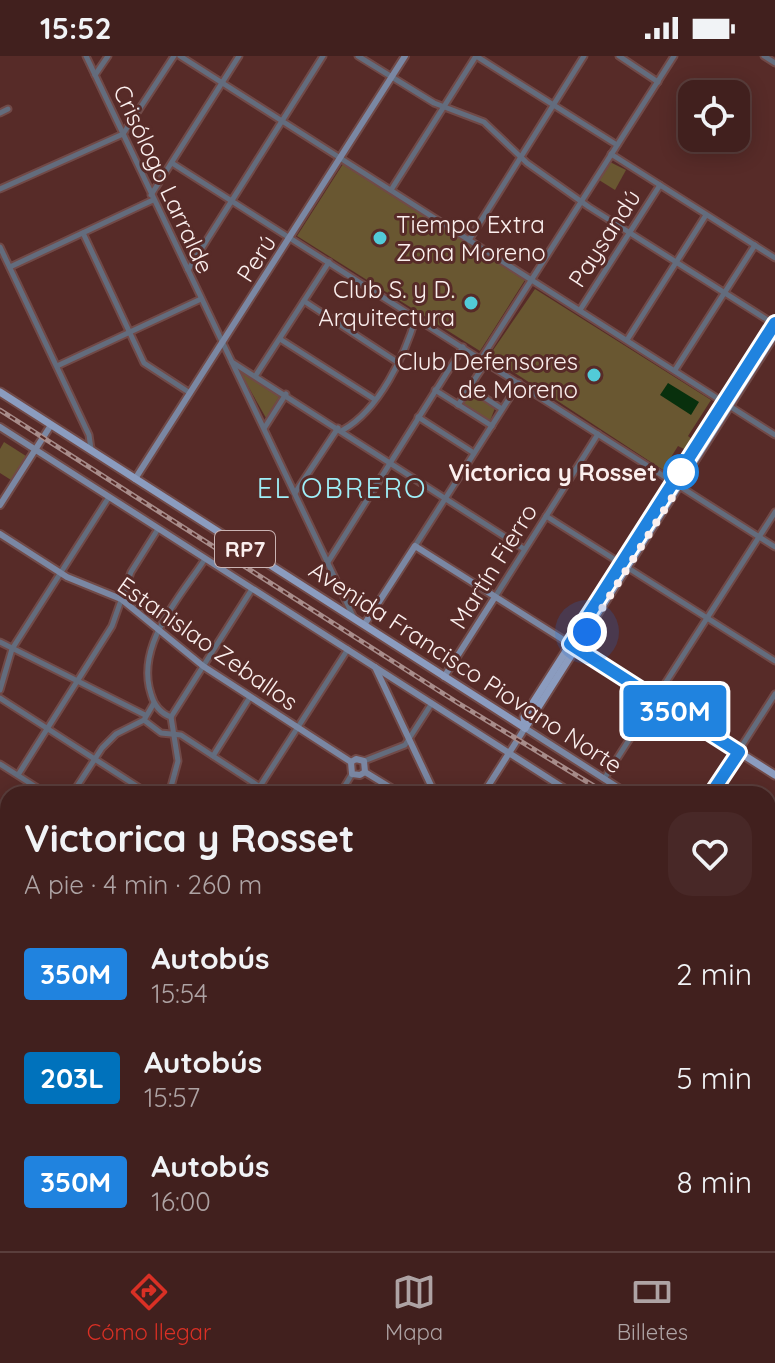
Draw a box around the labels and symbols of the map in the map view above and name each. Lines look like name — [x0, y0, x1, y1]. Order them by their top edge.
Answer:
street label: Crisólogo Larralde — [107, 80, 221, 278]
street label: Paysandú — [561, 183, 647, 293]
place label: Tiempo Extra Zona Moreno — [396, 209, 546, 267]
street label: Perú — [230, 229, 282, 287]
marker: Tiempo Extra Zona Moreno — [371, 229, 389, 247]
place label: Club S. y D. Arquitectura — [318, 274, 455, 332]
marker: Club S. y D. Arquitectura — [462, 294, 480, 312]
place label: Club Defensores de Moreno — [397, 346, 578, 404]
marker: Club Defensores de Moreno — [585, 366, 603, 384]
marker: Victorica y Rosset — [664, 455, 698, 489]
place label: Victorica y Rosset — [448, 457, 657, 487]
district label: EL OBRERO — [257, 470, 427, 505]
street label: Martín Fierro — [443, 498, 543, 634]
road number: RP7 — [215, 531, 275, 567]
street label: Avenida Francisco Piovano Norte — [304, 554, 628, 780]
street label: Estanislao Zeballos — [112, 569, 304, 717]
your location — [567, 612, 607, 652]
line badge: 350M — [619, 685, 731, 737]

